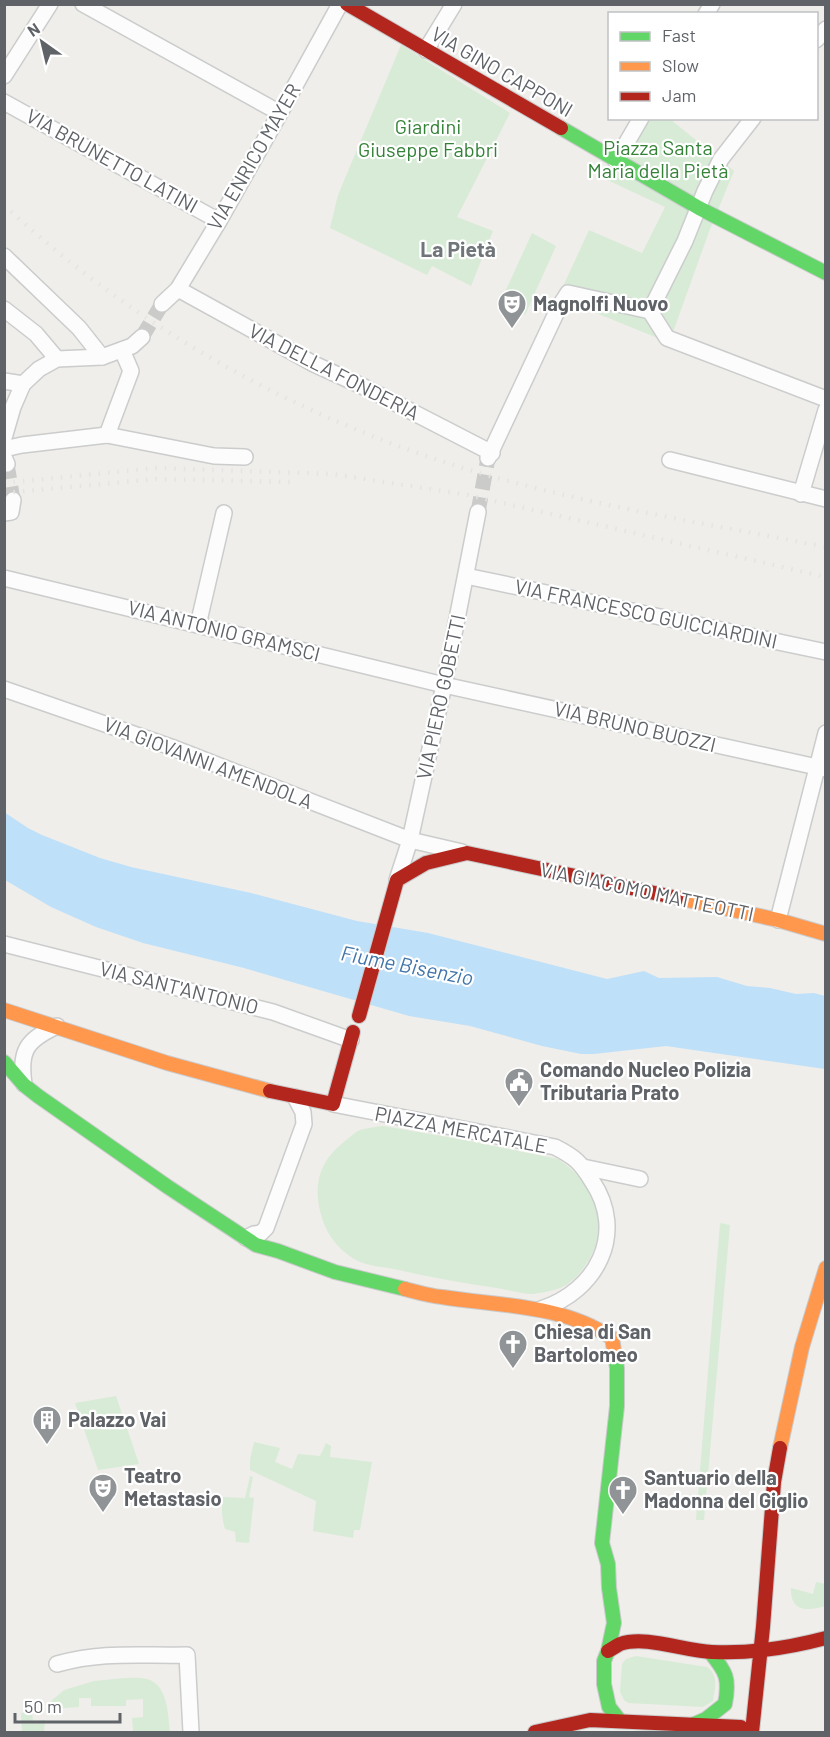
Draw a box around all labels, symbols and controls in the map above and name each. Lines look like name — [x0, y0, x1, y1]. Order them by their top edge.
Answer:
north arrow — [12, 12, 72, 72]
legend — [608, 12, 818, 120]
text: N — [24, 18, 43, 40]
street label: VIA GINO CAPPONI — [427, 21, 578, 121]
text: Fast — [662, 24, 696, 46]
text: Slow — [662, 54, 699, 76]
street label: VIA ENRICO MAYER — [201, 79, 305, 234]
text: Jam — [662, 84, 696, 106]
street label: VIA BRUNETTO LATINI — [22, 103, 203, 217]
park label: Giardini Giuseppe Fabbri — [358, 114, 498, 161]
park label: Piazza Santa Maria della Pietà — [587, 135, 729, 182]
district label: La Pietà — [420, 236, 496, 261]
theatre icon: Magnolfi Nuovo — [496, 288, 528, 330]
place label: Magnolfi Nuovo — [533, 291, 668, 315]
street label: VIA DELLA FONDERIA — [245, 318, 424, 425]
street label: VIA FRANCESCO GUICCIARDINI — [513, 573, 780, 653]
street label: VIA ANTONIO GRAMSCI — [126, 595, 323, 666]
street label: VIA PIERO GOBETTI — [411, 612, 469, 782]
street label: VIA BRUNO BUOZZI — [552, 696, 719, 756]
street label: VIA GIOVANNI AMENDOLA — [101, 711, 316, 813]
street label: VIA GIACOMO MATTEOTTI — [538, 857, 756, 925]
water label: Fiume Bisenzio — [339, 939, 476, 990]
street label: VIA SANT'ANTONIO — [97, 956, 261, 1018]
place label: Comando Nucleo Polizia Tributaria Prato — [540, 1057, 751, 1104]
public building icon: Comando Nucleo Polizia Tributaria Prato — [503, 1066, 535, 1108]
street label: PIAZZA MERCATALE — [373, 1101, 549, 1158]
place label: Chiesa di San Bartolomeo — [534, 1319, 651, 1366]
church icon: Chiesa di San Bartolomeo — [497, 1328, 529, 1370]
building icon: Palazzo Vai — [31, 1404, 63, 1446]
place label: Palazzo Vai — [68, 1407, 166, 1431]
place label: Teatro Metastasio — [124, 1463, 222, 1510]
place label: Santuario della Madonna del Giglio — [644, 1465, 808, 1512]
theatre icon: Teatro Metastasio — [87, 1472, 119, 1514]
church icon: Santuario della Madonna del Giglio — [607, 1474, 639, 1516]
scale bar — [15, 1686, 120, 1724]
text: 50 m — [24, 1695, 62, 1717]

